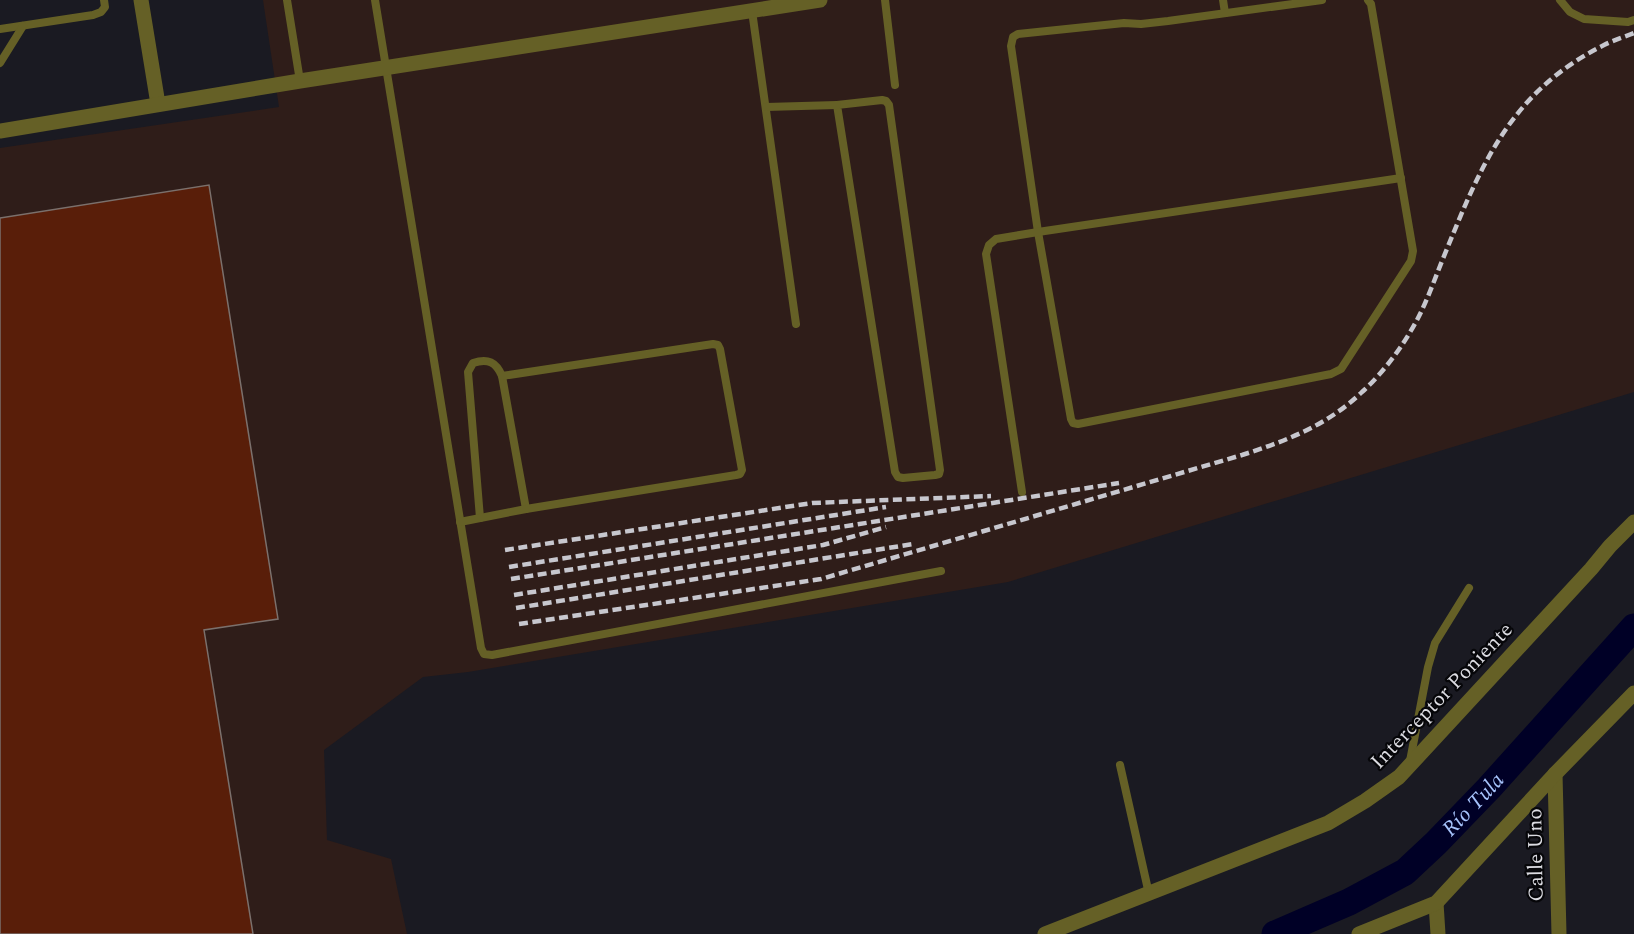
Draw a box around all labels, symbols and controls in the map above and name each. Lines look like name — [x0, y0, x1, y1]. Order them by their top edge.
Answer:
street label: Interceptor Poniente — [1363, 615, 1521, 777]
water label: Río Tula — [1434, 765, 1512, 844]
street label: Calle Uno — [1519, 808, 1553, 902]

